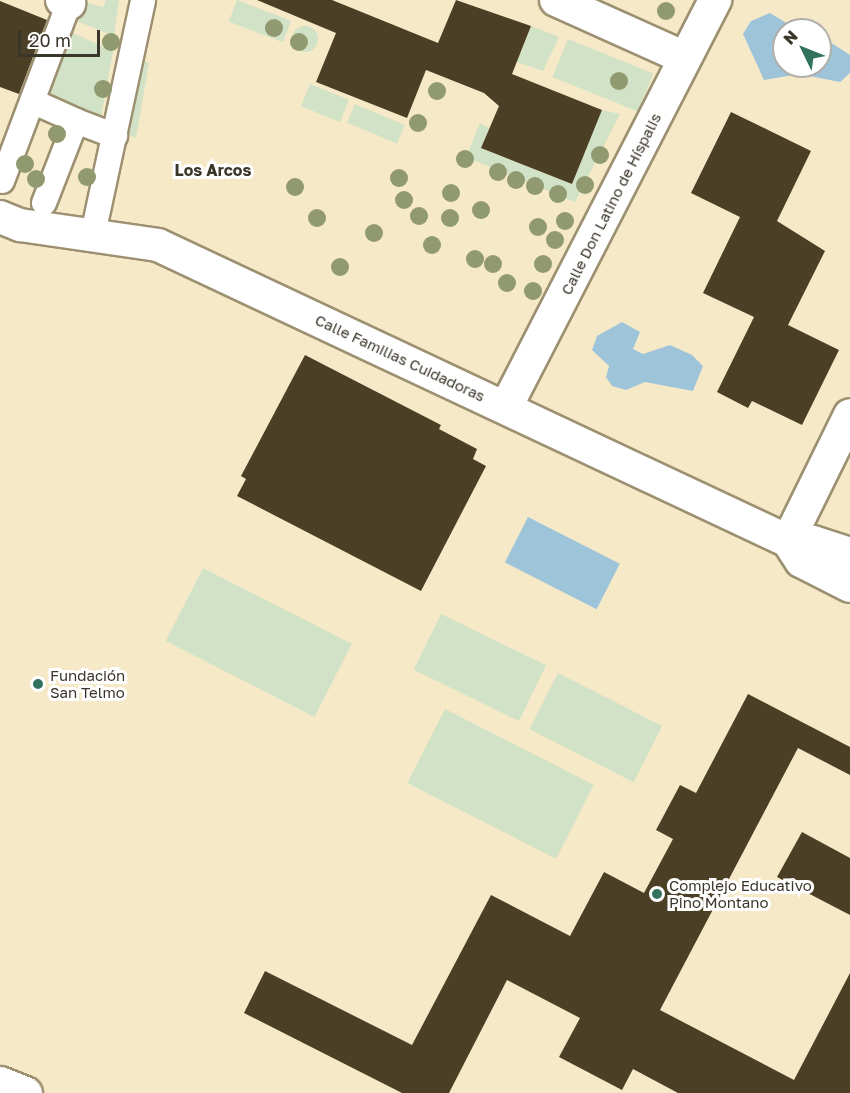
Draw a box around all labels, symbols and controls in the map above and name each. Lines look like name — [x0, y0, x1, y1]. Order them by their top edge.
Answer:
scale bar — [21, 18, 104, 56]
north arrow — [772, 18, 832, 78]
text: N — [779, 26, 802, 48]
text: 20 m — [29, 29, 71, 51]
street label: Calle Don Latino de Híspalis — [557, 110, 665, 298]
district label: Los Arcos — [175, 160, 251, 180]
street label: Calle Familias Cuidadoras — [312, 311, 488, 405]
place label: Fundación San Telmo — [50, 666, 125, 701]
marker: Fundación San Telmo — [31, 677, 45, 691]
place label: Complejo Educativo Pino Montano — [669, 876, 812, 911]
marker: Complejo Educativo Pino Montano — [650, 887, 664, 901]

